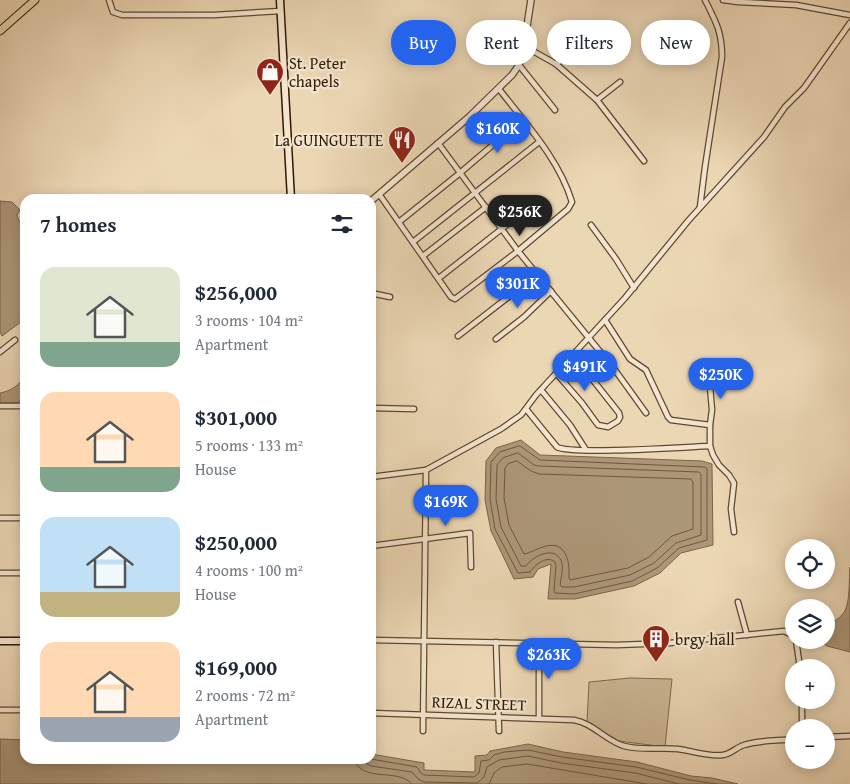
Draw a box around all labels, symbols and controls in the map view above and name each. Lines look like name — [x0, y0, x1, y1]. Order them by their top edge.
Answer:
chip: Buy — [391, 20, 456, 65]
chip: Rent — [466, 20, 537, 65]
chip: Filters — [547, 20, 631, 65]
chip: New — [641, 20, 710, 65]
place label: St. Peter chapels — [289, 51, 346, 93]
shop icon: St. Peter chapels — [255, 57, 285, 96]
pin: $160K — [463, 112, 533, 154]
text: $160K — [476, 116, 520, 140]
restaurant icon: La GUINGUETTE — [387, 125, 417, 164]
place label: La GUINGUETTE — [275, 128, 383, 152]
pin: $256K — [485, 194, 555, 237]
text: $256K — [498, 199, 542, 223]
text: 7 homes — [40, 209, 116, 240]
icon: filters — [328, 210, 356, 238]
pin: $301K — [483, 266, 553, 309]
text: $301K — [496, 271, 540, 295]
text: $256,000 — [195, 277, 277, 308]
icon: home — [80, 287, 140, 347]
text: 3 rooms · 104 m² — [195, 308, 303, 332]
text: Apartment — [195, 332, 268, 356]
pin: $491K — [550, 350, 620, 392]
text: $491K — [563, 354, 607, 378]
pin: $250K — [686, 358, 756, 400]
text: $250K — [699, 362, 743, 386]
text: $301,000 — [195, 402, 277, 433]
icon: home — [80, 412, 140, 472]
text: 5 rooms · 133 m² — [195, 433, 303, 457]
text: House — [195, 457, 236, 481]
pin: $169K — [411, 484, 481, 527]
text: $169K — [424, 489, 468, 513]
text: $250,000 — [195, 527, 277, 558]
icon: home — [80, 537, 140, 597]
map controls — [785, 539, 835, 769]
button: locate — [785, 539, 835, 589]
text: 4 rooms · 100 m² — [195, 558, 303, 582]
text: House — [195, 582, 236, 606]
button: layers — [785, 599, 835, 649]
building icon: brgy hall — [641, 624, 671, 663]
place label: brgy hall — [675, 627, 735, 651]
pin: $263K — [514, 638, 584, 680]
text: $263K — [527, 642, 571, 666]
text: $169,000 — [195, 652, 277, 683]
button: + — [785, 659, 835, 709]
icon: home — [80, 662, 140, 722]
text: 2 rooms · 72 m² — [195, 683, 295, 707]
street label: RIZAL STREET — [431, 689, 527, 717]
text: Apartment — [195, 707, 268, 731]
button: − — [785, 719, 835, 769]

